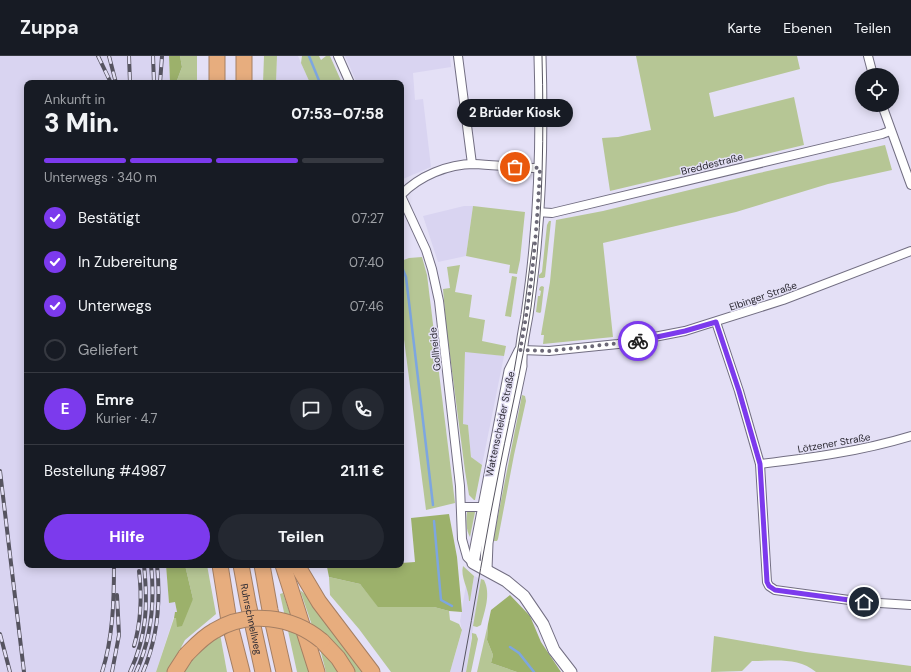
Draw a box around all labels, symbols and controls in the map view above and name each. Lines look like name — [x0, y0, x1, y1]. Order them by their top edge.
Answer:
text: Zuppa — [20, 15, 79, 40]
text: Karte — [727, 19, 761, 37]
text: Ebenen — [783, 19, 832, 37]
text: Teilen — [854, 19, 891, 37]
map controls — [855, 68, 899, 112]
button: locate — [855, 68, 899, 112]
text: Ankunft in — [44, 91, 105, 108]
callout: 2 Brüder Kiosk — [457, 99, 573, 127]
text: 07:53–07:58 — [291, 104, 384, 124]
text: 2 Brüder Kiosk — [469, 104, 561, 121]
text: 3 Min. — [44, 106, 119, 140]
pin — [498, 150, 532, 184]
street label: Breddestraße — [680, 150, 745, 178]
icon: bag — [504, 156, 526, 178]
text: Unterwegs · 340 m — [44, 169, 157, 186]
icon: check — [44, 207, 66, 229]
text: Bestätigt — [78, 208, 140, 228]
text: 07:27 — [352, 210, 384, 227]
icon: check — [44, 251, 66, 273]
text: In Zubereitung — [78, 252, 178, 272]
text: 07:40 — [349, 254, 384, 271]
street label: Elbinger Straße — [727, 278, 799, 314]
icon: check — [44, 295, 66, 317]
text: Unterwegs — [78, 296, 152, 316]
text: 07:46 — [350, 298, 384, 315]
courier — [618, 321, 658, 361]
street label: Gollheide — [426, 326, 444, 371]
icon: bike — [627, 330, 649, 352]
text: Geliefert — [78, 340, 138, 360]
street label: Wattenscheider Straße — [482, 370, 518, 478]
button: chat — [290, 388, 332, 430]
button: phone — [342, 388, 384, 430]
text: Emre — [96, 390, 134, 410]
text: E — [61, 399, 69, 419]
text: Kurier · 4.7 — [96, 410, 157, 427]
street label: Lötzener Straße — [797, 430, 872, 456]
text: Bestellung #4987 — [44, 461, 166, 481]
text: 21.11 € — [340, 461, 384, 481]
button: Hilfe — [44, 514, 210, 560]
button: Teilen — [218, 514, 384, 560]
street label: Ruhrschnellweg — [238, 582, 266, 656]
pin — [847, 585, 881, 619]
icon: home — [853, 591, 875, 613]

